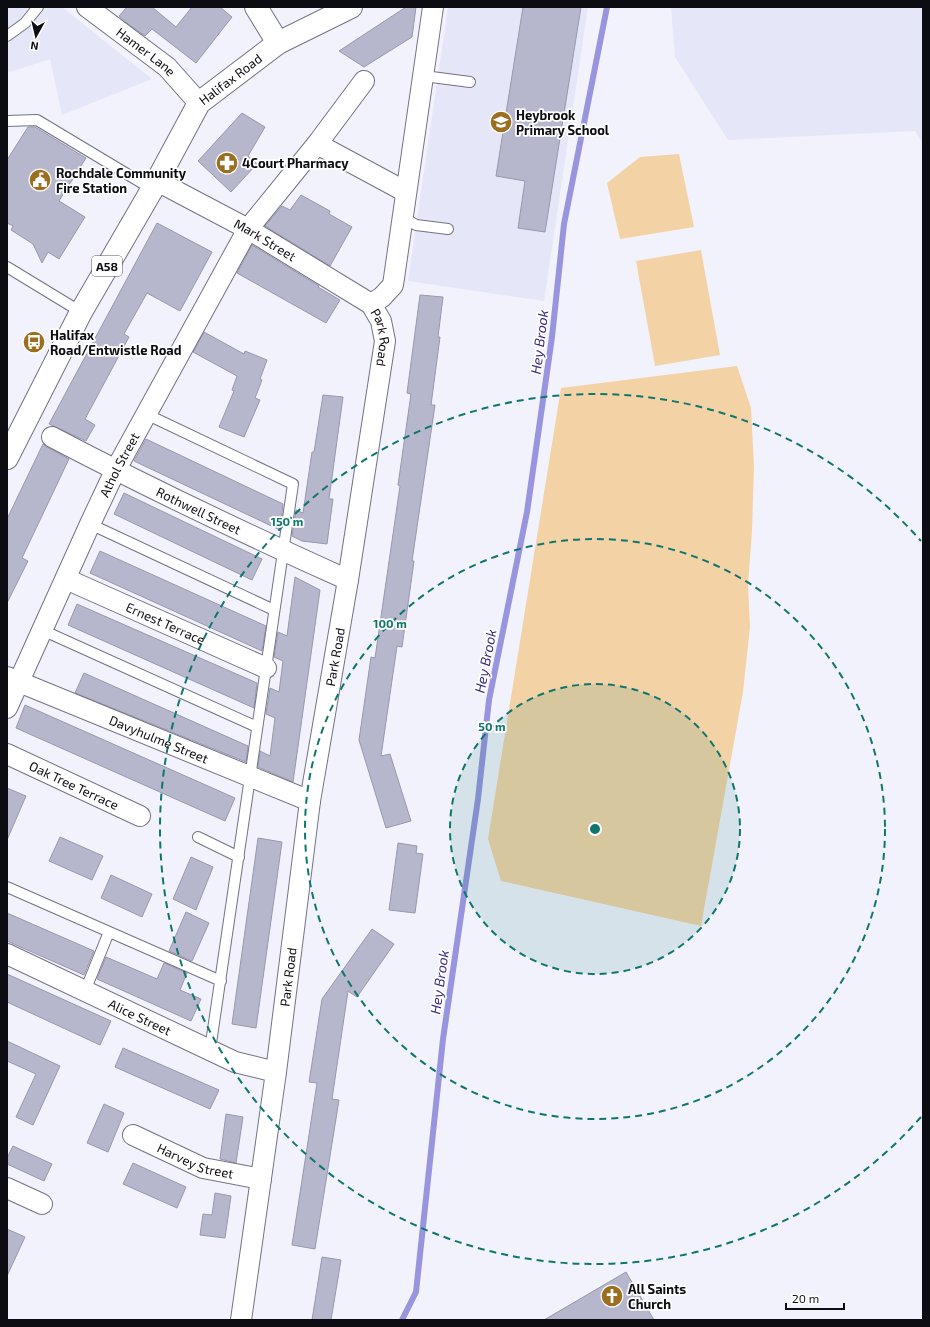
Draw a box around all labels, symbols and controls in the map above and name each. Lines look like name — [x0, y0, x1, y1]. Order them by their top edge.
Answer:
north arrow — [16, 16, 56, 56]
street label: Hamer Lane — [113, 24, 179, 79]
text: N — [30, 39, 39, 53]
street label: Halifax Road — [196, 50, 265, 108]
place label: Heybrook Primary School — [516, 107, 610, 138]
school or university icon: Heybrook Primary School — [488, 109, 514, 135]
pharmacy icon: 4Court Pharmacy — [214, 150, 240, 176]
place label: 4Court Pharmacy — [242, 155, 349, 171]
place label: Rochdale Community Fire Station — [56, 165, 187, 196]
public building icon: Rochdale Community Fire Station — [27, 167, 53, 193]
street label: Mark Street — [231, 215, 299, 264]
road number: A58 — [92, 256, 122, 276]
street label: Park Road — [367, 305, 394, 368]
water label: Hey Brook — [527, 309, 551, 375]
place label: Halifax Road/Entwistle Road — [50, 327, 181, 358]
bus stop icon: Halifax Road/Entwistle Road — [21, 329, 47, 355]
street label: Athol Street — [96, 430, 143, 499]
street label: Rothwell Street — [154, 483, 244, 538]
text: 150 m — [271, 514, 303, 528]
street label: Ernest Terrace — [123, 599, 208, 648]
text: 100 m — [373, 616, 407, 630]
street label: Park Road — [322, 626, 348, 688]
water label: Hey Brook — [470, 628, 500, 694]
street label: Davyhulme Street — [107, 712, 211, 767]
text: 50 m — [478, 719, 506, 733]
street label: Oak Tree Terrace — [27, 758, 121, 813]
centre of rings — [588, 822, 602, 836]
street label: Park Road — [276, 947, 300, 1007]
water label: Hey Brook — [426, 949, 452, 1015]
street label: Alice Street — [106, 995, 174, 1039]
street label: Harvey Street — [155, 1140, 235, 1182]
place label: All Saints Church — [628, 1281, 686, 1312]
church icon: All Saints Church — [599, 1283, 625, 1309]
scale bar — [786, 1285, 844, 1311]
text: 20 m — [792, 1291, 819, 1305]

